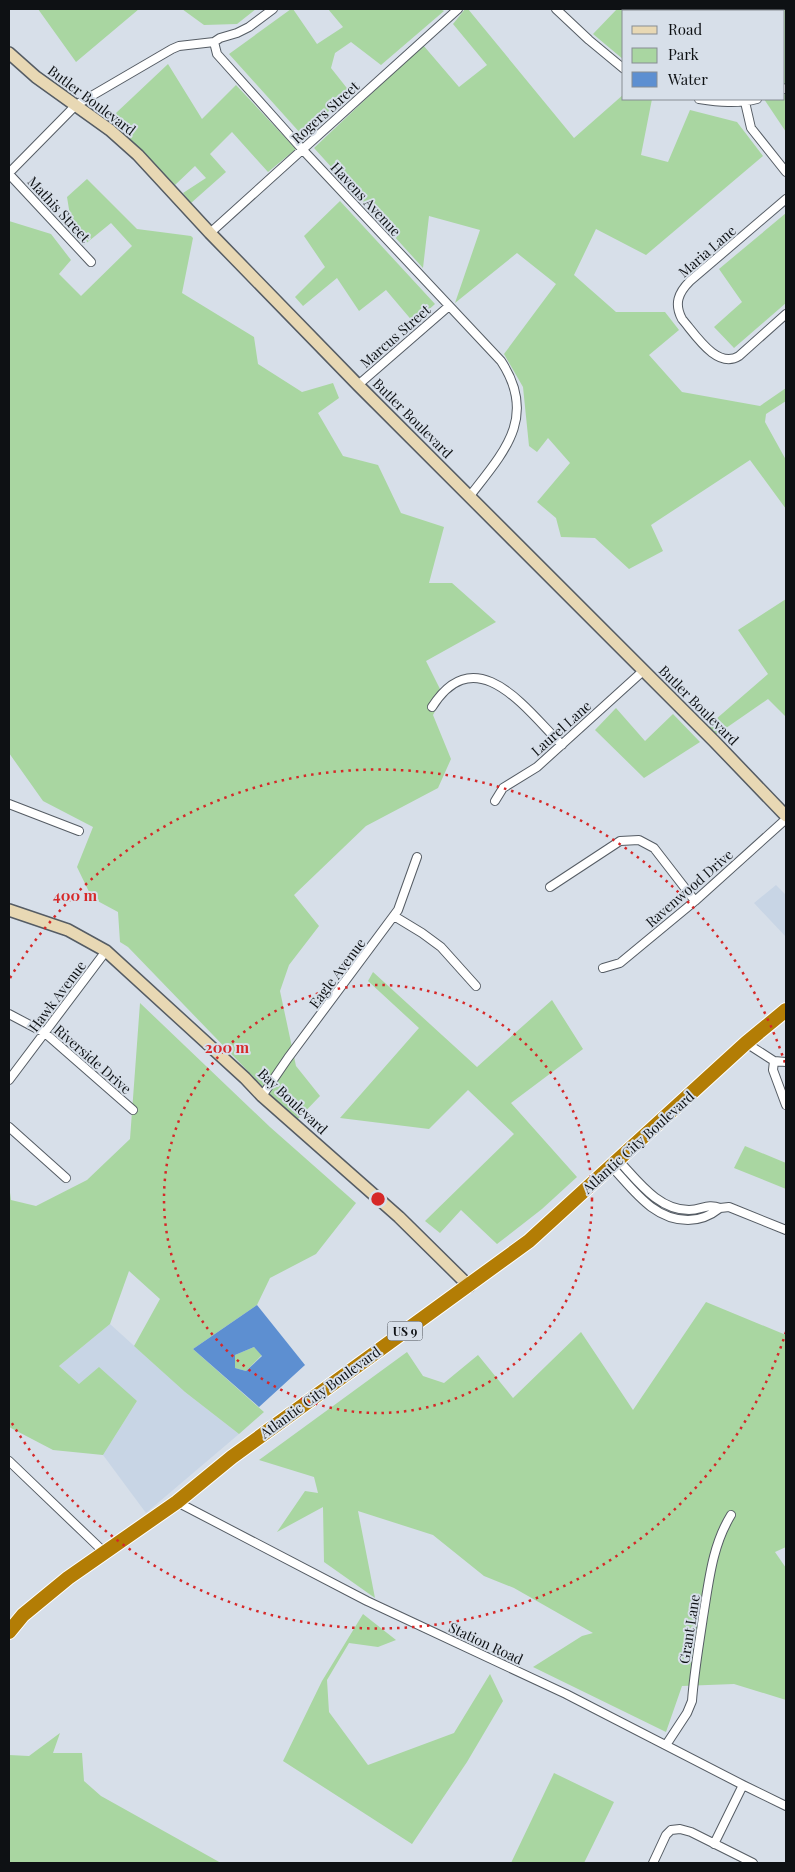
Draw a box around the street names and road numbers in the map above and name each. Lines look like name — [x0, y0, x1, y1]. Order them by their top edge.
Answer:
street label: Butler Boulevard — [44, 61, 140, 139]
street label: Rogers Street — [287, 76, 364, 147]
street label: Havens Avenue — [327, 158, 405, 240]
street label: Mathis Street — [23, 172, 95, 247]
street label: Maria Lane — [674, 221, 740, 281]
street label: Marcus Street — [356, 300, 435, 372]
street label: Butler Boulevard — [369, 374, 457, 462]
street label: Butler Boulevard — [655, 661, 743, 749]
street label: Laurel Lane — [527, 696, 595, 760]
street label: Ravenwood Drive — [641, 845, 737, 931]
street label: Eagle Avenue — [304, 934, 370, 1012]
street label: Hawk Avenue — [24, 956, 90, 1036]
street label: Riverside Drive — [50, 1020, 136, 1098]
street label: Bay Boulevard — [254, 1064, 332, 1138]
street label: Atlantic City Boulevard — [577, 1087, 698, 1198]
road number: US 9 — [388, 1322, 422, 1340]
street label: Atlantic City Boulevard — [255, 1342, 384, 1443]
street label: Grant Lane — [674, 1593, 704, 1665]
street label: Station Road — [446, 1618, 526, 1668]

